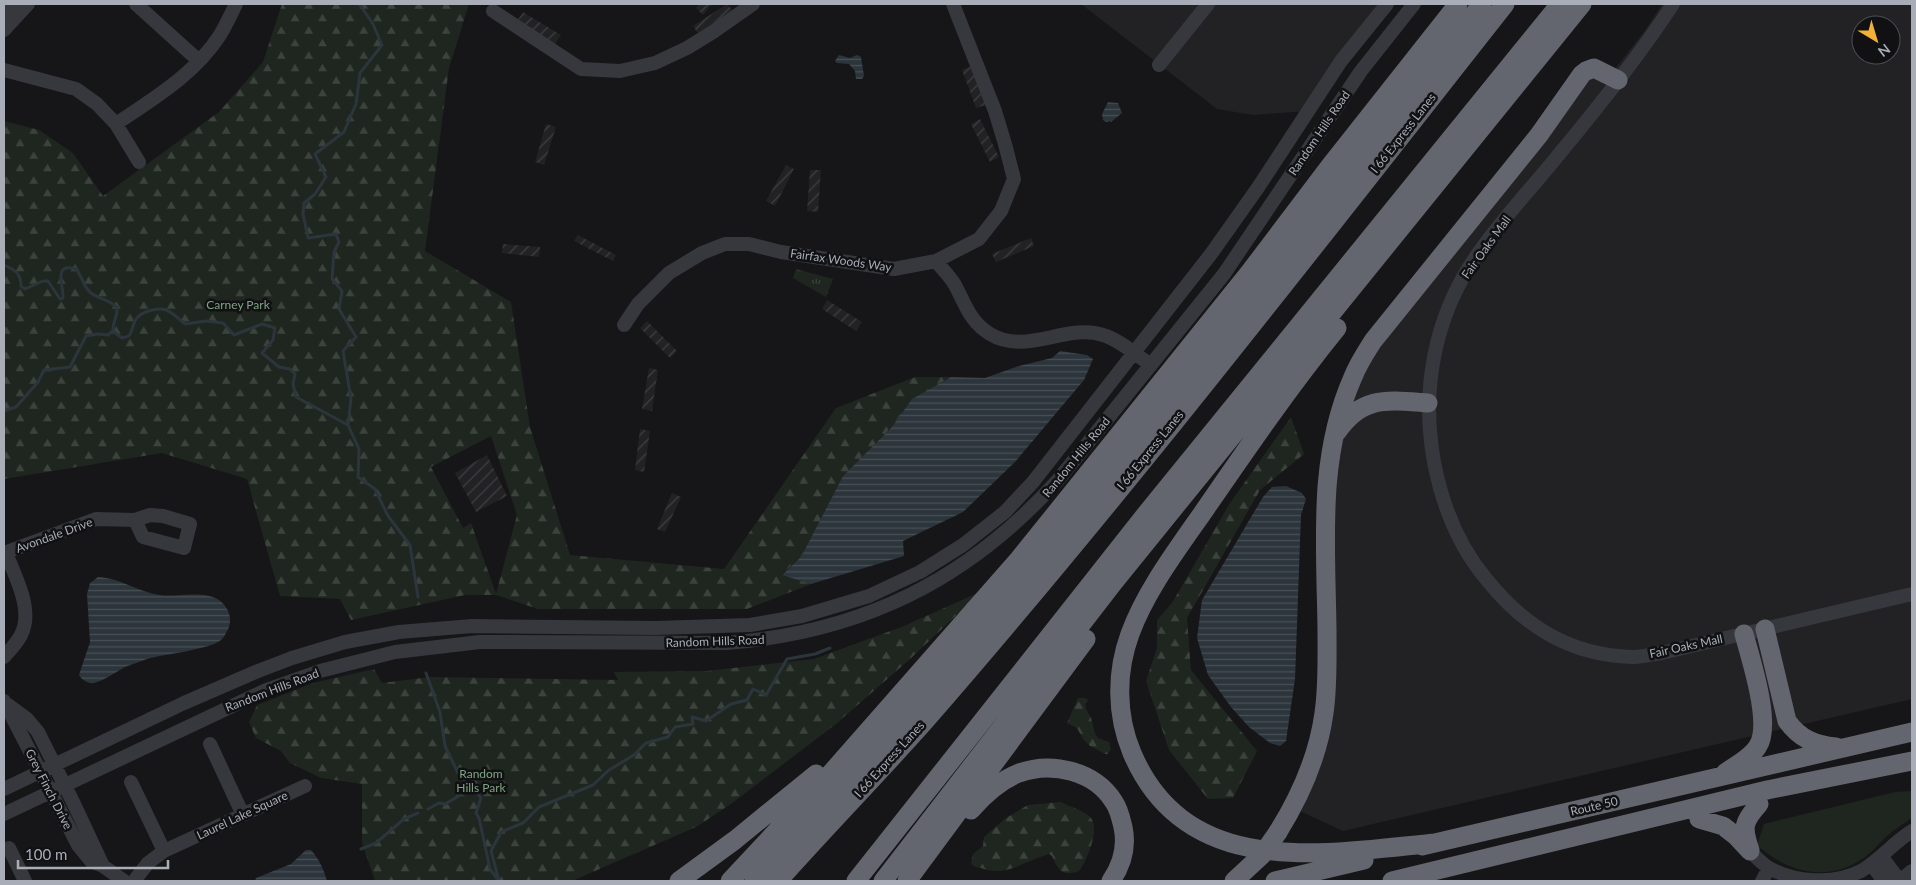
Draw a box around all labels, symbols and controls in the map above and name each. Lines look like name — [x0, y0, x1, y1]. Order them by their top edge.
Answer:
north arrow — [1851, 15, 1901, 65]
text: N — [1875, 41, 1894, 61]
street label: Random Hills Road — [1285, 88, 1353, 178]
street label: I 66 Express Lanes — [1367, 90, 1439, 176]
street label: Fair Oaks Mall — [1458, 213, 1514, 281]
street label: Fairfax Woods Way — [789, 245, 893, 275]
park label: Carney Park — [206, 297, 271, 312]
street label: I 66 Express Lanes — [1114, 407, 1186, 493]
street label: Random Hills Road — [1039, 414, 1113, 500]
street label: Avondale Drive — [14, 514, 94, 556]
street label: Fair Oaks Mall — [1648, 631, 1724, 661]
street label: Random Hills Road — [665, 632, 765, 650]
street label: Random Hills Road — [223, 665, 321, 715]
street label: I 66 Express Lanes — [851, 718, 927, 800]
street label: Grey Finch Drive — [22, 746, 76, 832]
park label: Random Hills Park — [456, 766, 507, 795]
street label: Laurel Lake Square — [194, 787, 290, 843]
street label: Route 50 — [1569, 793, 1619, 819]
scale bar — [18, 838, 168, 870]
text: 100 m — [25, 845, 67, 863]

